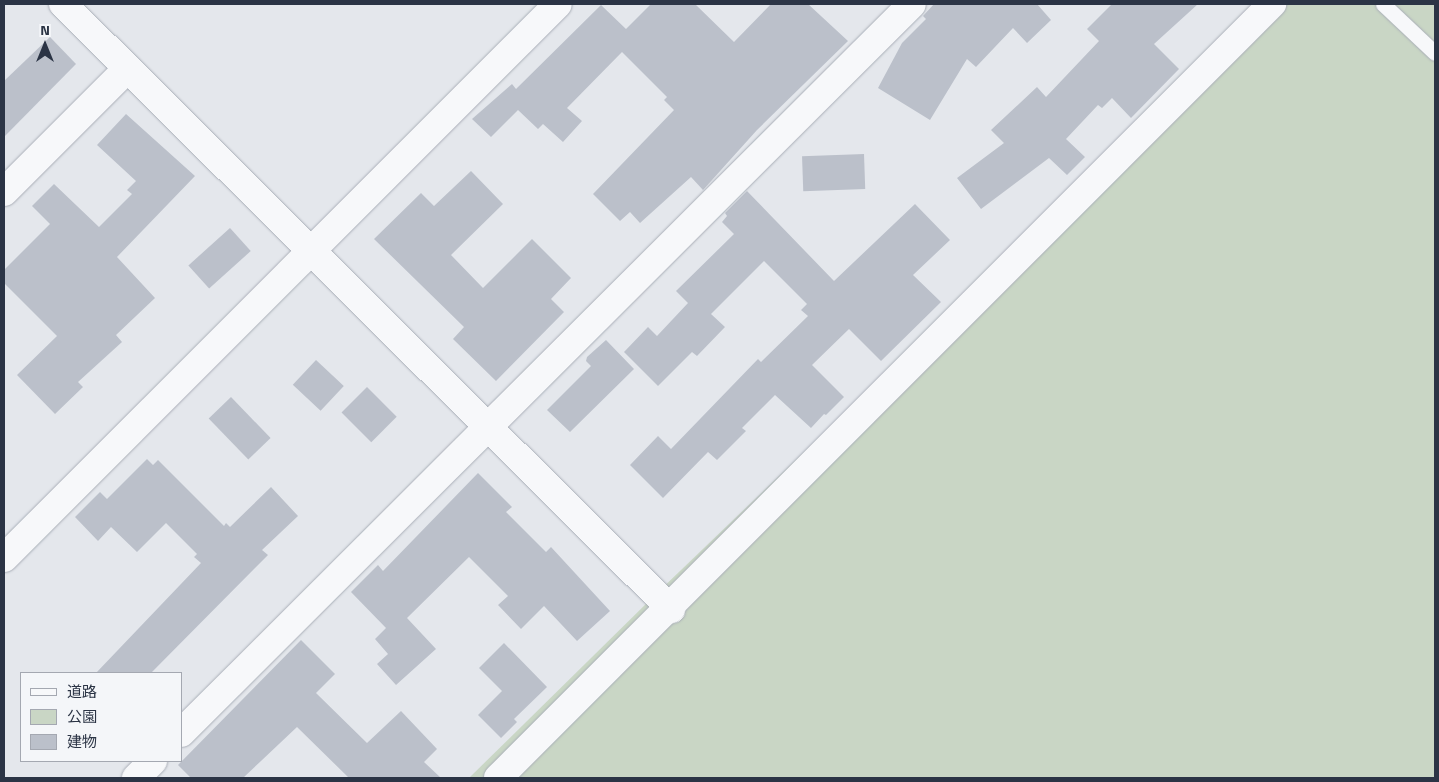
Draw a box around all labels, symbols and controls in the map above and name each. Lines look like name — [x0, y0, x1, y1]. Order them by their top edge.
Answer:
text: N — [40, 19, 50, 40]
north arrow — [20, 20, 70, 70]
legend — [20, 672, 182, 762]
text: 道路 — [67, 680, 97, 703]
text: 公園 — [67, 705, 97, 728]
text: 建物 — [67, 730, 97, 753]

